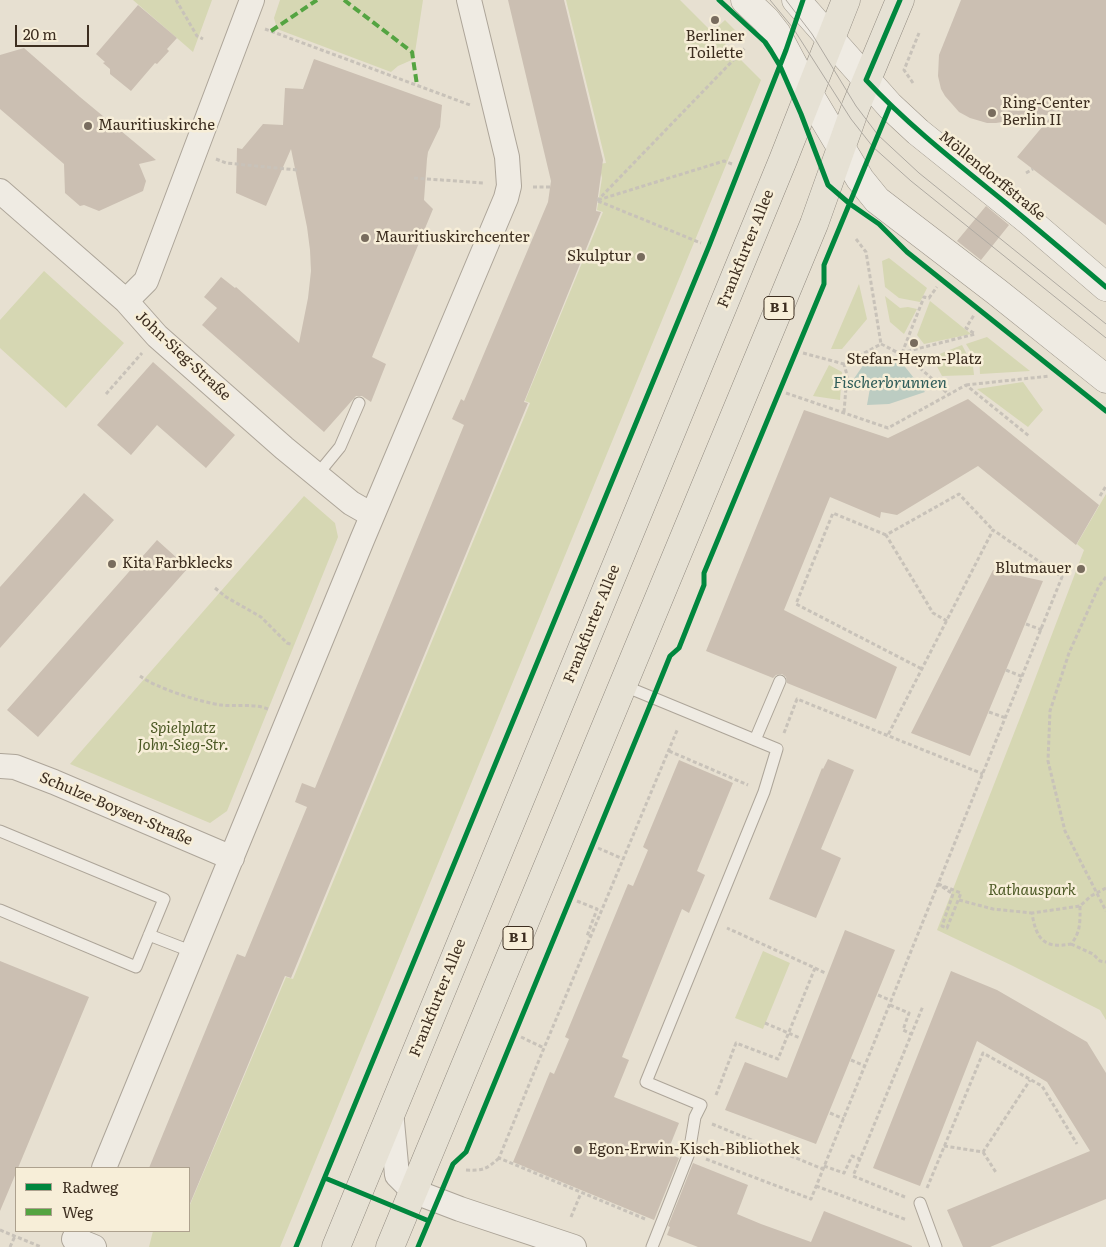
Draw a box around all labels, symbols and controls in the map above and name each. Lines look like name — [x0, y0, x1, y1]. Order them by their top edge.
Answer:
marker: Berliner Toilette — [709, 14, 721, 26]
scale bar — [18, 15, 91, 47]
text: 20 m — [23, 22, 57, 45]
place label: Berliner Toilette — [686, 28, 744, 63]
place label: Ring-Center Berlin II — [1002, 95, 1090, 130]
marker: Ring-Center Berlin II — [986, 107, 998, 119]
place label: Mauritiuskirche — [98, 117, 215, 135]
marker: Mauritiuskirche — [82, 120, 94, 132]
street label: Möllendorffstraße — [935, 128, 1049, 224]
street label: Frankfurter Allee — [714, 187, 778, 311]
place label: Mauritiuskirchcenter — [375, 229, 529, 247]
marker: Mauritiuskirchcenter — [359, 232, 371, 244]
place label: Skulptur — [567, 248, 631, 266]
marker: Skulptur — [635, 251, 647, 263]
road number: B 1 — [764, 296, 794, 320]
street label: John-Sieg-Straße — [132, 307, 234, 405]
marker: Stefan-Heym-Platz — [908, 337, 920, 349]
place label: Stefan-Heym-Platz — [847, 351, 981, 369]
water label: Fischerbrunnen — [833, 373, 947, 393]
place label: Kita Farbklecks — [122, 555, 232, 573]
marker: Kita Farbklecks — [106, 558, 118, 570]
place label: Blutmauer — [995, 560, 1071, 578]
street label: Frankfurter Allee — [560, 562, 624, 686]
marker: Blutmauer — [1075, 563, 1087, 575]
park label: Spielplatz John-Sieg-Str. — [138, 720, 228, 755]
street label: Schulze-Boysen-Straße — [37, 769, 195, 849]
park label: Rathauspark — [988, 882, 1076, 900]
road number: B 1 — [503, 926, 533, 950]
street label: Frankfurter Allee — [406, 936, 470, 1060]
place label: Egon-Erwin-Kisch-Bibliothek — [588, 1141, 800, 1159]
marker: Egon-Erwin-Kisch-Bibliothek — [572, 1144, 584, 1156]
legend — [15, 1167, 190, 1232]
text: Radweg — [62, 1175, 118, 1198]
text: Weg — [62, 1200, 93, 1223]

